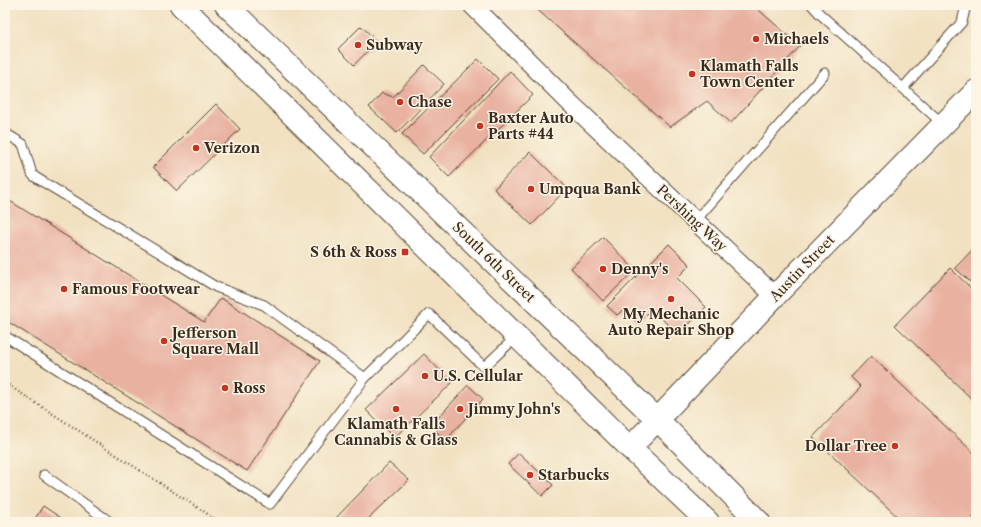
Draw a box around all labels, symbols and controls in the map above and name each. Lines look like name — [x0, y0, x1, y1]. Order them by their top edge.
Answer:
place label: Michaels — [764, 30, 829, 48]
marker: Michaels — [751, 34, 761, 44]
place label: Subway — [366, 36, 423, 54]
marker: Subway — [353, 40, 363, 50]
place label: Klamath Falls Town Center — [700, 57, 798, 91]
marker: Klamath Falls Town Center — [687, 69, 697, 79]
place label: Chase — [408, 93, 452, 111]
marker: Chase — [395, 97, 405, 107]
place label: Baxter Auto Parts #44 — [488, 109, 574, 143]
marker: Baxter Auto Parts #44 — [475, 121, 485, 131]
place label: Verizon — [203, 139, 260, 157]
marker: Verizon — [191, 143, 201, 153]
place label: Umpqua Bank — [539, 180, 641, 198]
street label: Pershing Way — [653, 181, 731, 255]
marker: Umpqua Bank — [526, 184, 536, 194]
street label: South 6th Street — [449, 218, 539, 306]
street label: Austin Street — [765, 231, 838, 306]
place label: S 6th & Ross — [310, 243, 397, 261]
marker: S 6th & Ross — [400, 247, 410, 257]
place label: Denny's — [611, 260, 668, 278]
marker: Denny's — [598, 264, 608, 274]
place label: Famous Footwear — [72, 280, 200, 298]
marker: Famous Footwear — [59, 284, 69, 294]
marker: My Mechanic Auto Repair Shop — [666, 294, 676, 304]
place label: My Mechanic Auto Repair Shop — [607, 305, 734, 339]
place label: Jefferson Square Mall — [169, 324, 259, 358]
marker: Jefferson Square Mall — [159, 336, 169, 346]
place label: U.S. Cellular — [433, 367, 523, 385]
marker: U.S. Cellular — [420, 371, 430, 381]
place label: Ross — [233, 379, 266, 397]
marker: Ross — [220, 383, 230, 393]
place label: Jimmy John's — [465, 400, 560, 418]
marker: Klamath Falls Cannabis & Glass — [391, 404, 401, 414]
marker: Jimmy John's — [455, 404, 465, 414]
place label: Klamath Falls Cannabis & Glass — [334, 415, 458, 449]
place label: Dollar Tree — [805, 437, 887, 455]
marker: Dollar Tree — [890, 441, 900, 451]
place label: Starbucks — [538, 466, 609, 484]
marker: Starbucks — [525, 470, 535, 480]

